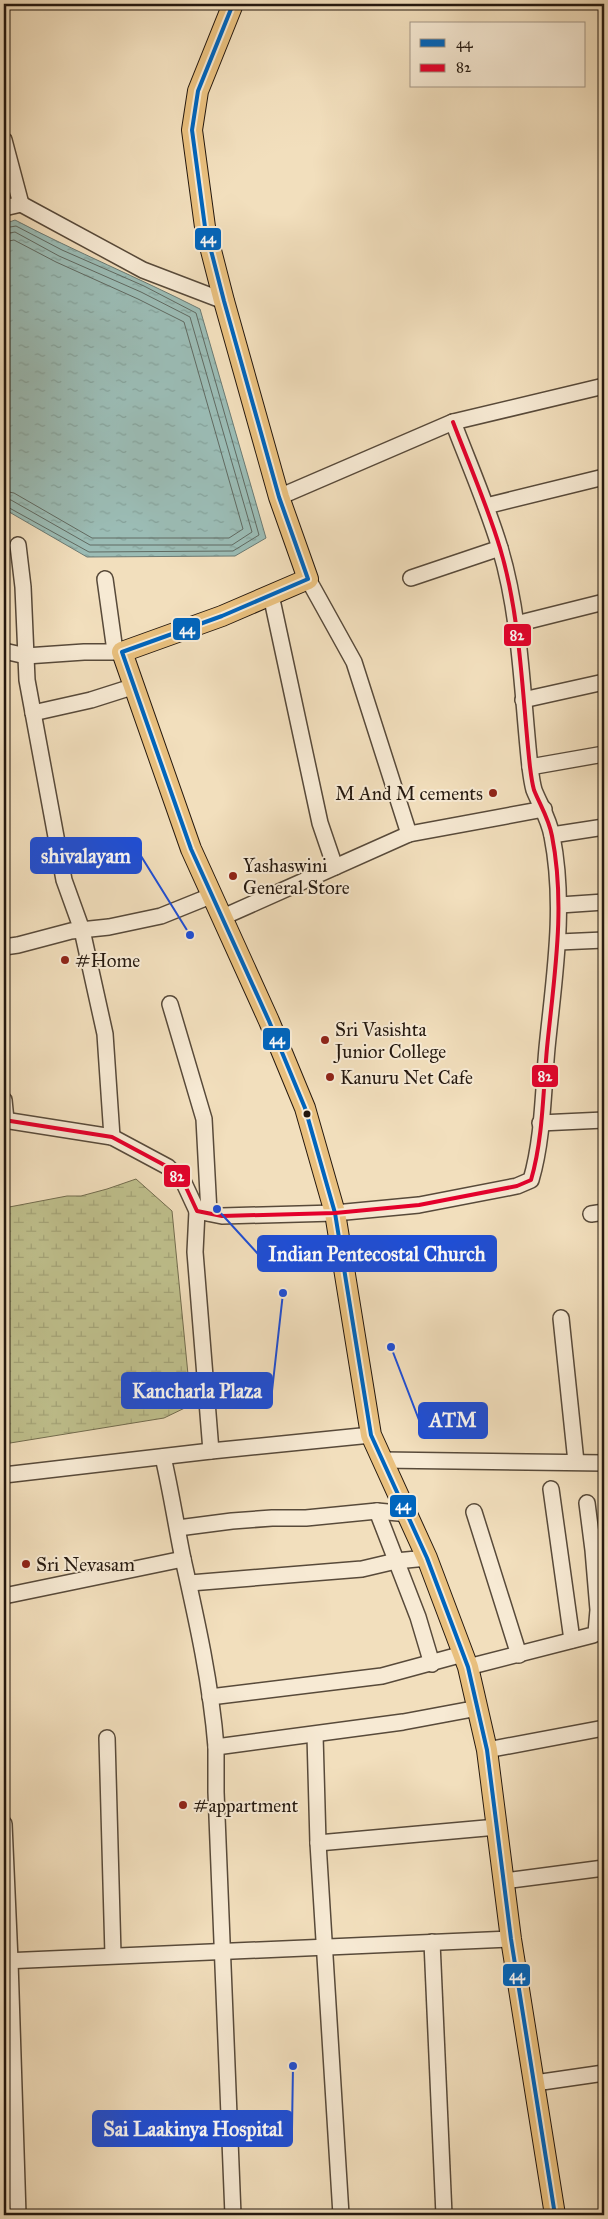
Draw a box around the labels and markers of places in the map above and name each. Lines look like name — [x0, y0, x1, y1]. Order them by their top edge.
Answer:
place label: M And M cements — [335, 782, 483, 805]
marker: M And M cements — [487, 787, 499, 799]
callout: shivalayam — [31, 838, 141, 873]
place label: Yashaswini General Store — [243, 854, 350, 899]
marker: Yashaswini General Store — [227, 870, 239, 882]
place label: #Home — [75, 949, 140, 972]
marker: #Home — [59, 954, 71, 966]
place label: Sri Vasishta Junior College — [333, 1018, 446, 1064]
marker: Sri Vasishta Junior College — [319, 1034, 331, 1046]
place label: Kanuru Net Cafe — [340, 1066, 473, 1089]
marker: Kanuru Net Cafe — [324, 1071, 336, 1083]
unlabelled marker — [302, 1109, 312, 1119]
callout: Indian Pentecostal Church — [258, 1236, 496, 1271]
callout: Kancharla Plaza — [122, 1373, 272, 1408]
callout: ATM — [419, 1403, 487, 1438]
place label: Sri Nevasam — [36, 1553, 135, 1576]
marker: Sri Nevasam — [20, 1558, 32, 1570]
place label: #appartment — [193, 1794, 298, 1817]
marker: #appartment — [177, 1799, 189, 1811]
callout: Sai Laakinya Hospital — [93, 2111, 292, 2146]

